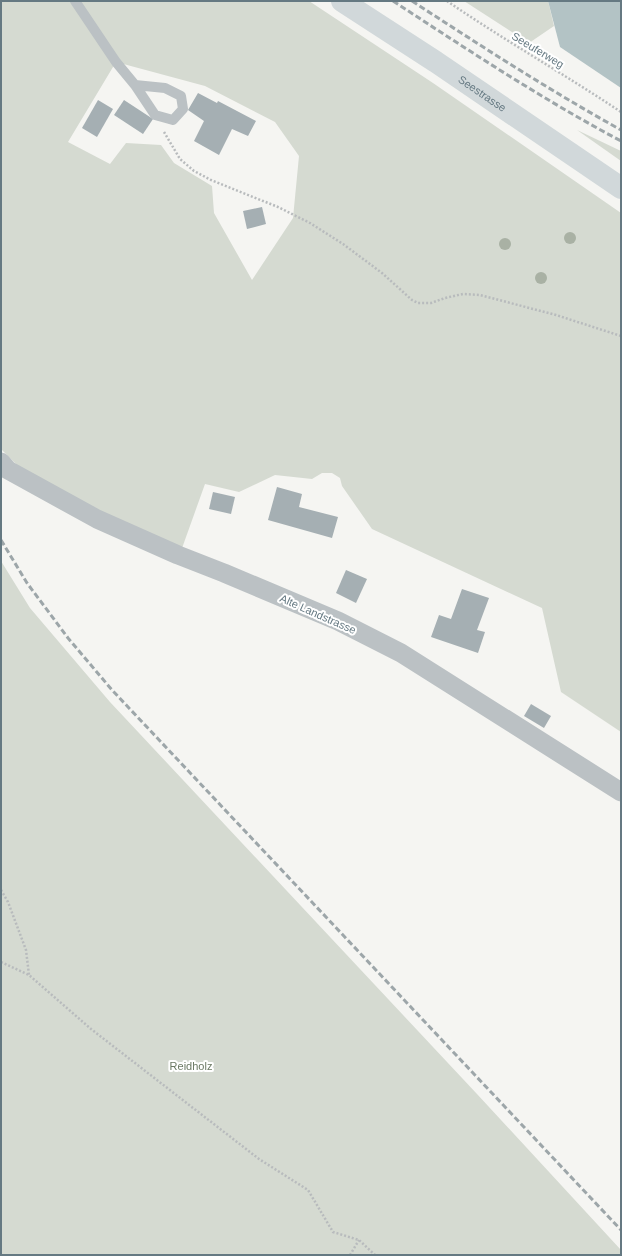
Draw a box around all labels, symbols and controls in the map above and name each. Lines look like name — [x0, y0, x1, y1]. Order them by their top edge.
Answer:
street label: Seeuferweg — [510, 30, 566, 70]
street label: Seestrasse — [456, 73, 508, 114]
street label: Alte Landstrasse — [278, 592, 358, 636]
park label: Reidholz — [170, 1060, 212, 1072]

